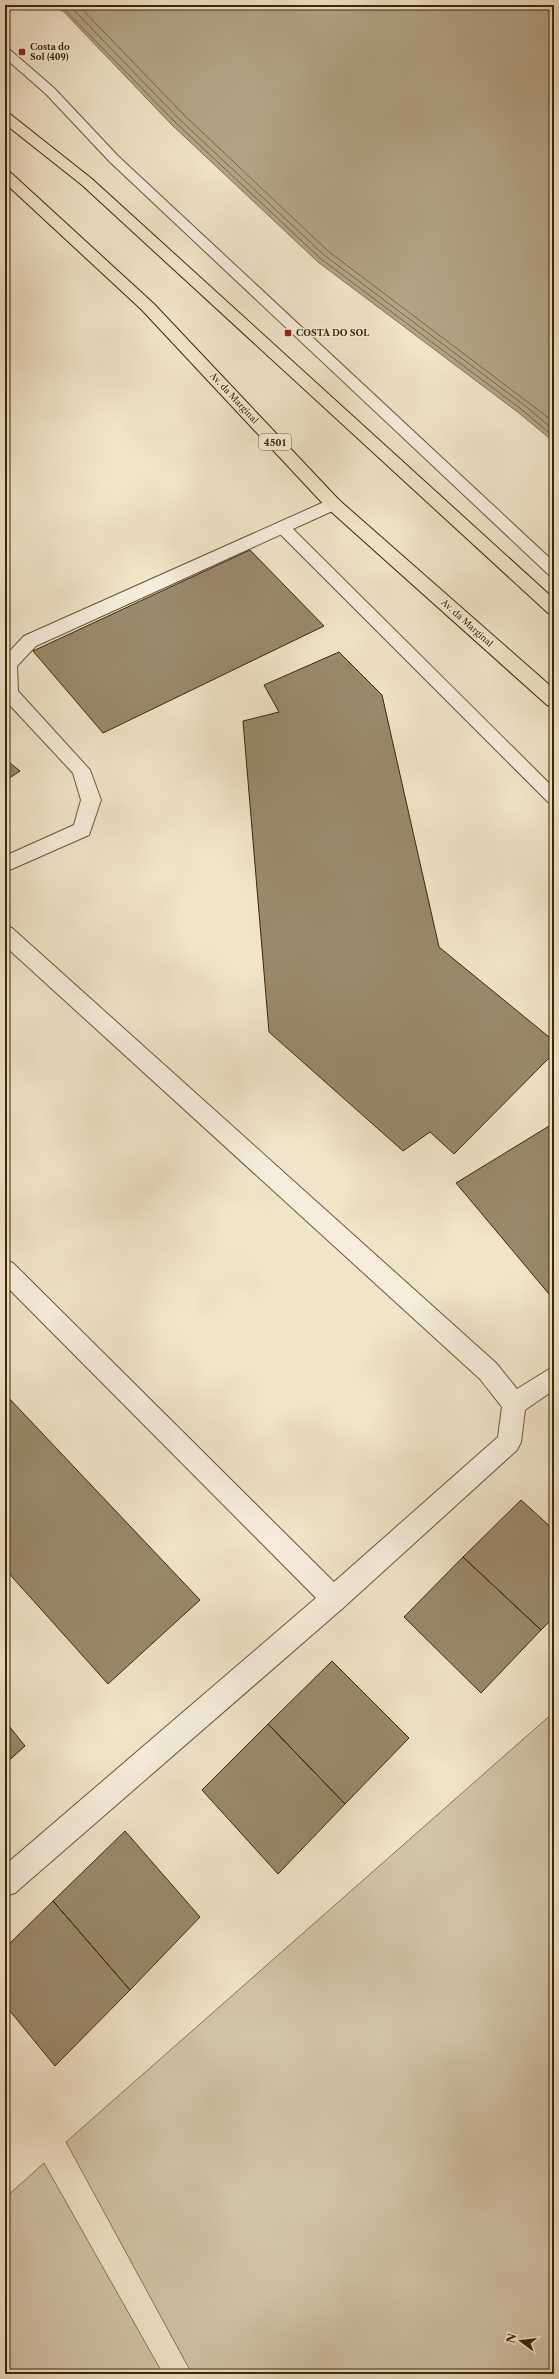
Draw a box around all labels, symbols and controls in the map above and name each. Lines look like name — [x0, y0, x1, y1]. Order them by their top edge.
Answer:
place label: Costa do Sol (409) — [30, 41, 70, 62]
marker: Costa do Sol (409) — [17, 47, 27, 57]
place label: COSTA DO SOL — [296, 327, 370, 338]
marker: COSTA DO SOL — [283, 328, 293, 338]
street label: Av. da Marginal — [207, 369, 261, 426]
road number: 4501 — [259, 434, 291, 450]
street label: Av. da Marginal — [438, 596, 496, 649]
north arrow — [501, 2321, 541, 2361]
text: N — [503, 2332, 519, 2345]

